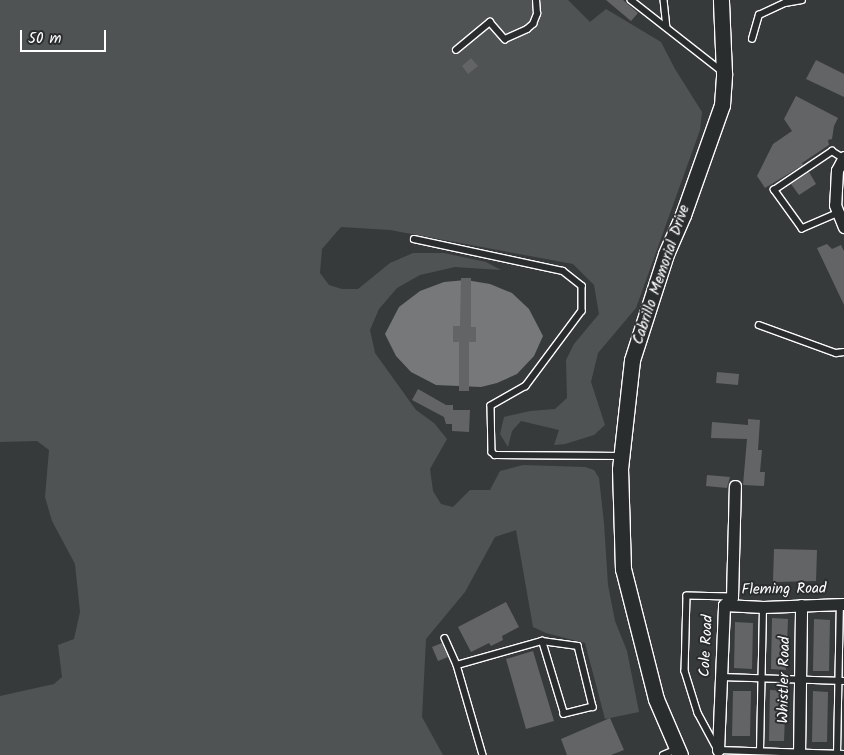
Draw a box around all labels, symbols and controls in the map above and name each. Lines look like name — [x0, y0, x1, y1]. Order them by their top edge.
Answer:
scale bar — [22, 20, 109, 52]
text: 50 m — [28, 27, 62, 51]
street label: Cabrillo Memorial Drive — [630, 203, 694, 347]
street label: Fleming Road — [741, 580, 827, 600]
street label: Cole Road — [696, 614, 718, 678]
street label: Whistler Road — [775, 636, 795, 724]

